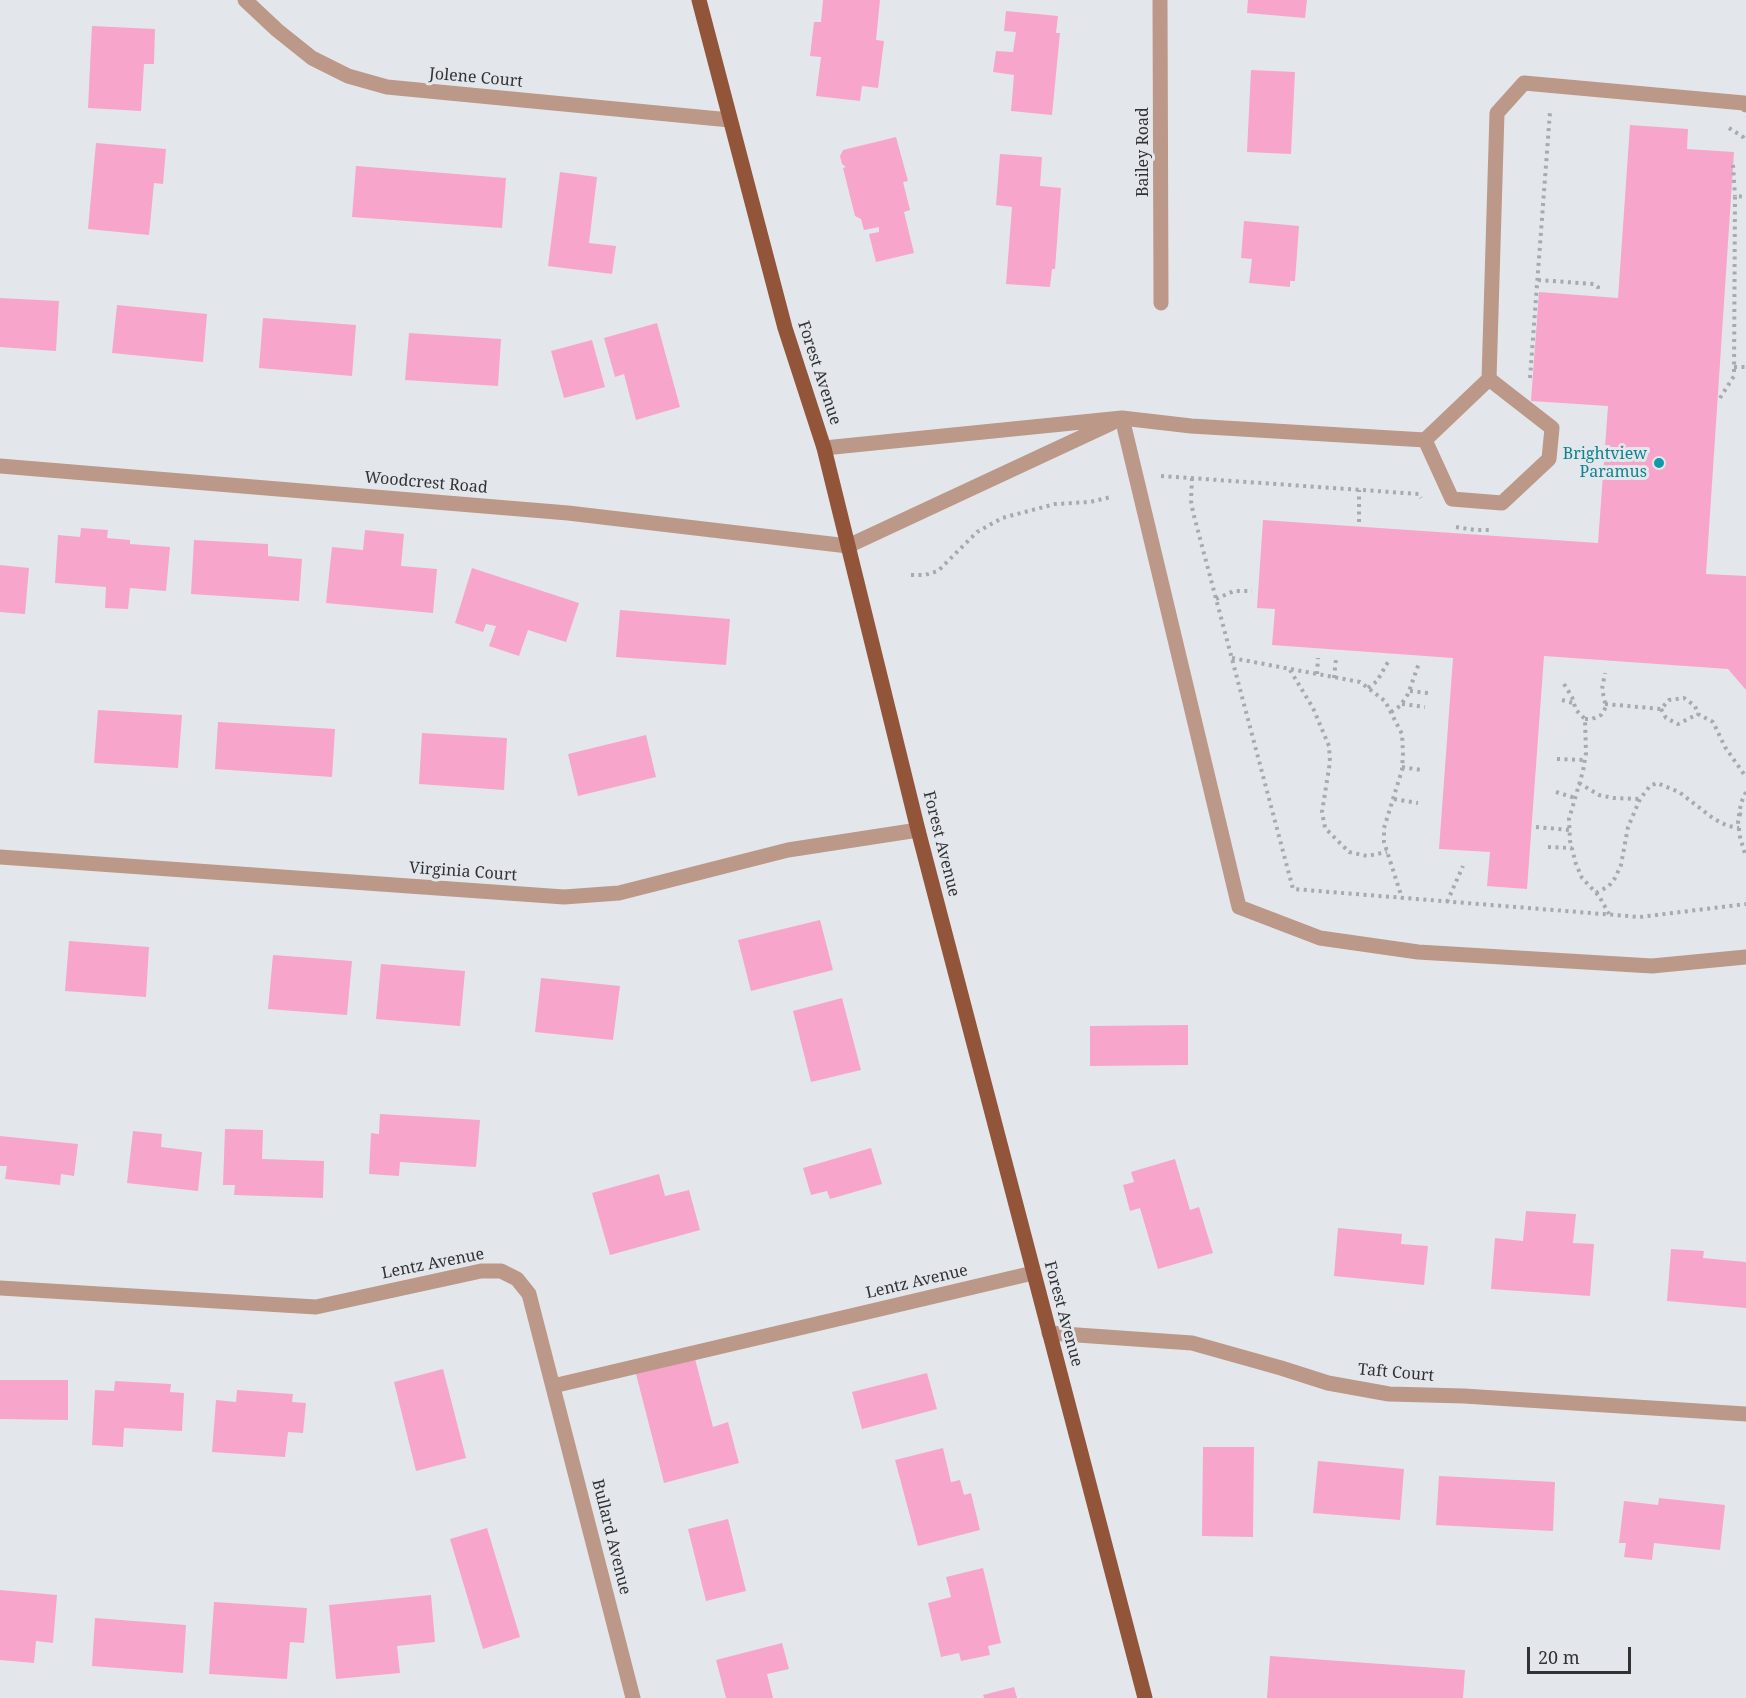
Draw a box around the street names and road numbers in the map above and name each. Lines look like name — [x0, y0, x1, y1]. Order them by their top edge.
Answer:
street label: Jolene Court — [428, 64, 524, 92]
street label: Bailey Road — [1133, 107, 1153, 197]
street label: Forest Avenue — [793, 319, 845, 427]
street label: Woodcrest Road — [364, 468, 488, 498]
street label: Forest Avenue — [919, 789, 963, 899]
street label: Virginia Court — [408, 859, 518, 885]
street label: Lentz Avenue — [380, 1245, 486, 1283]
street label: Forest Avenue — [1040, 1259, 1086, 1369]
street label: Lentz Avenue — [864, 1261, 970, 1303]
street label: Taft Court — [1357, 1360, 1435, 1386]
street label: Bullard Avenue — [587, 1477, 635, 1597]

